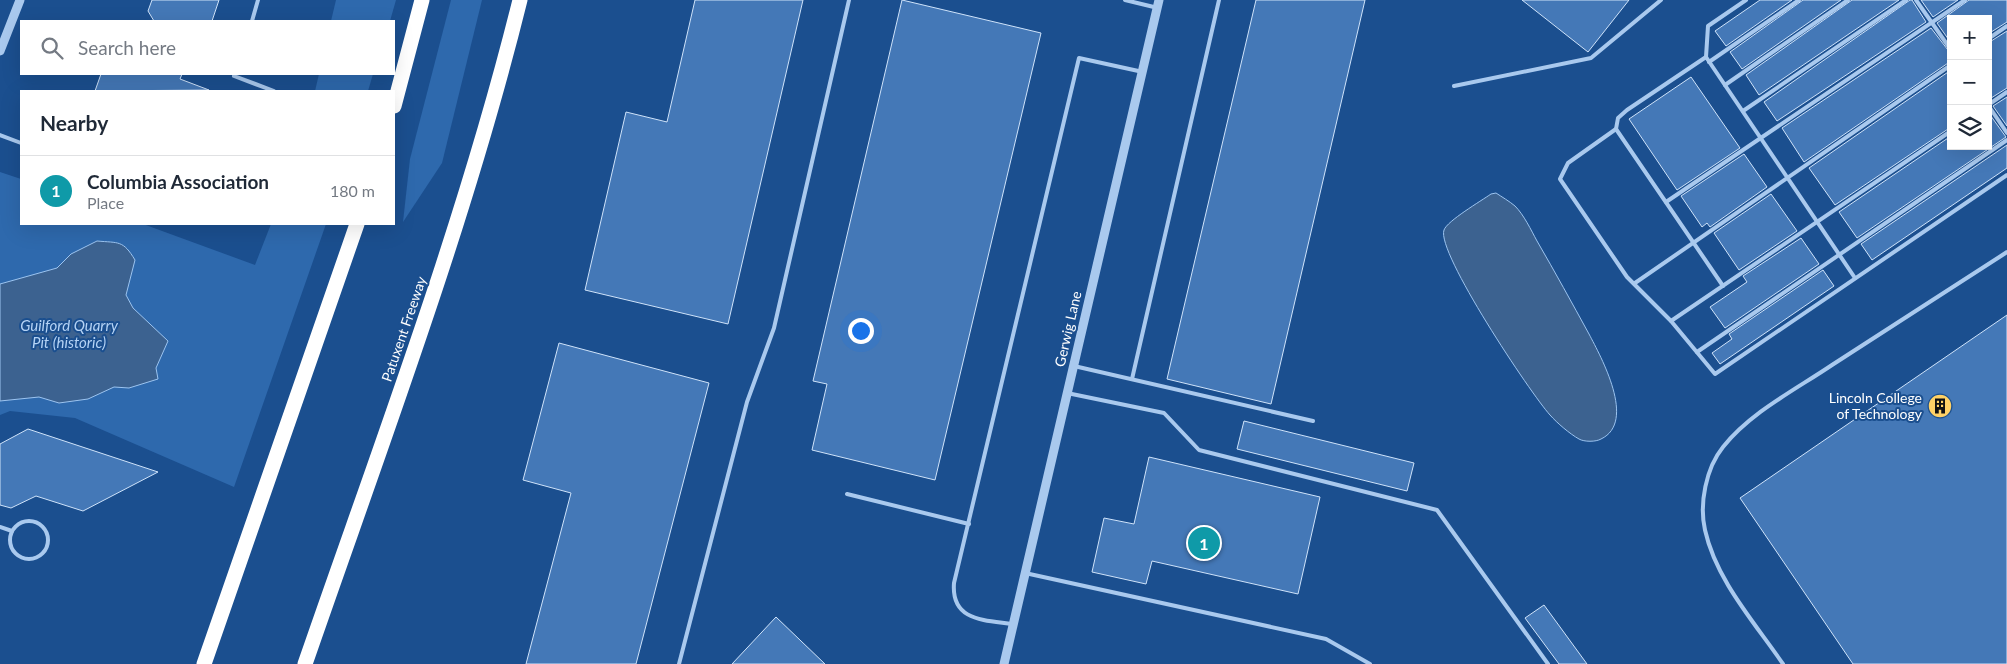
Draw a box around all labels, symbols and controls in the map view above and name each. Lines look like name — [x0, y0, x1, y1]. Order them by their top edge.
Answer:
map controls — [1947, 15, 1992, 150]
button: + — [1947, 15, 1992, 60]
search box — [20, 20, 395, 75]
icon: search — [38, 34, 66, 62]
text: Search here — [78, 36, 176, 59]
button: − — [1947, 60, 1992, 105]
button: layers — [1947, 105, 1992, 150]
text: Nearby — [40, 110, 108, 135]
text: Columbia Association — [87, 170, 269, 193]
text: 1 — [51, 181, 61, 200]
text: 180 m — [330, 181, 375, 200]
text: Place — [87, 193, 124, 212]
street label: Patuxent Freeway — [378, 273, 430, 384]
street label: Gerwig Lane — [1051, 289, 1084, 368]
water label: Guilford Quarry Pit (historic) — [20, 316, 119, 351]
your location — [848, 318, 874, 344]
place label: Lincoln College of Technology — [1829, 389, 1923, 422]
building icon: Lincoln College of Technology — [1927, 393, 1953, 419]
pin: 1 — [1188, 524, 1220, 562]

